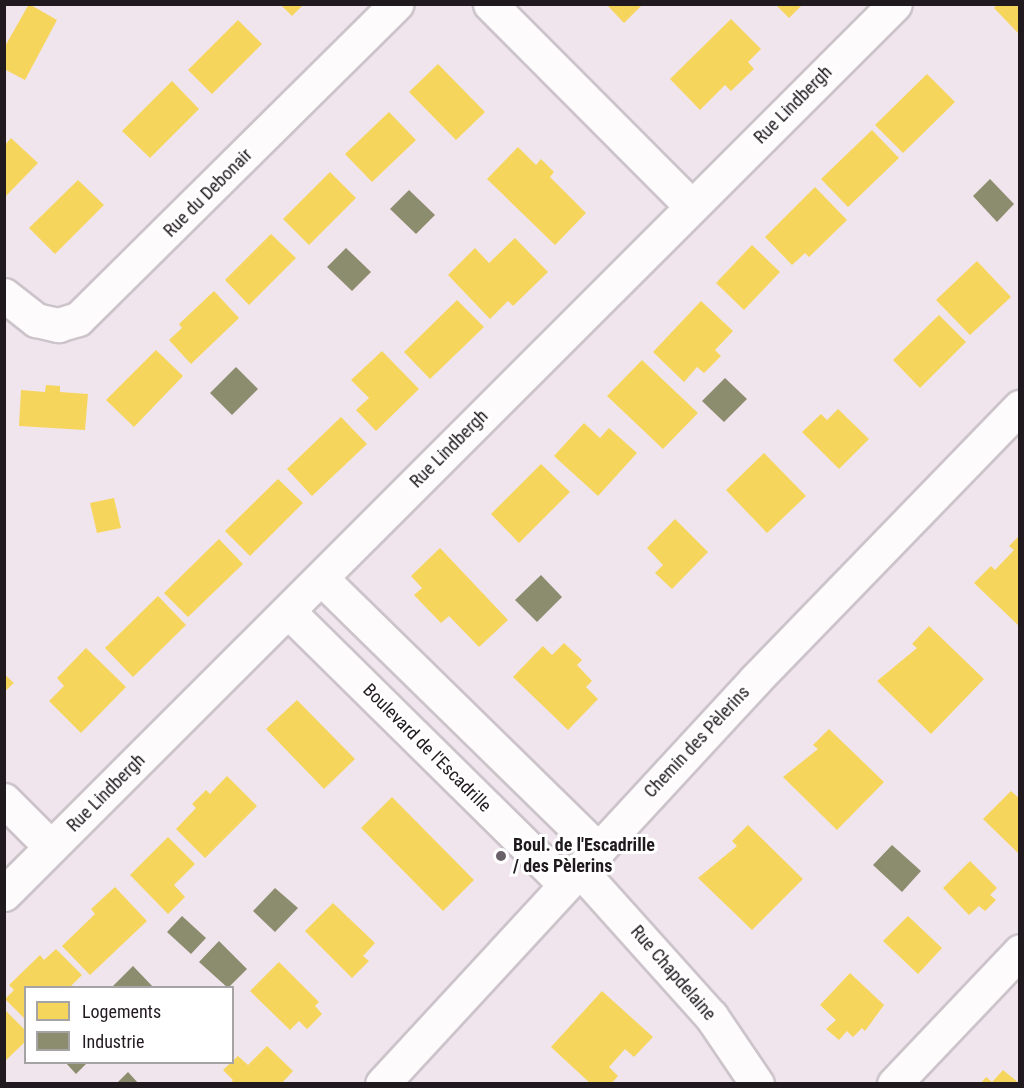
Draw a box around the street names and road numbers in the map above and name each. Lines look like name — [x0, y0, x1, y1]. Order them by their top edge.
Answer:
street label: Rue Lindbergh — [750, 62, 836, 148]
street label: Rue du Debonair — [159, 144, 257, 242]
street label: Rue Lindbergh — [406, 406, 492, 492]
street label: Boulevard de l'Escadrille — [358, 679, 496, 817]
street label: Chemin des Pèlerins — [640, 682, 754, 802]
street label: Rue Lindbergh — [63, 750, 149, 836]
street label: Rue Chapdelaine — [626, 921, 720, 1025]

